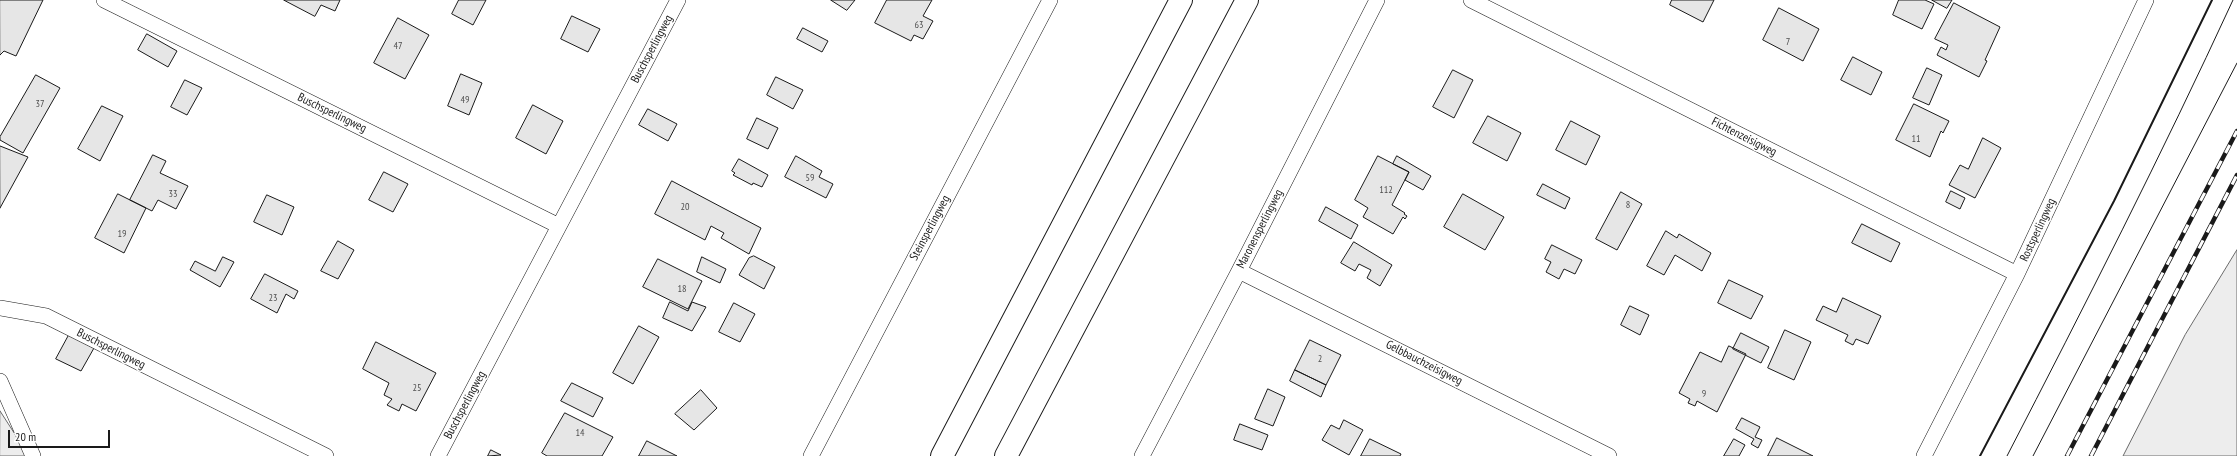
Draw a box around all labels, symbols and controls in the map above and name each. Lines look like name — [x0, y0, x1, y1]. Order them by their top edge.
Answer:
street label: Buschsperlingweg — [628, 13, 676, 85]
house number: 63 — [915, 19, 923, 31]
house number: 7 — [1786, 36, 1790, 48]
house number: 47 — [394, 40, 402, 52]
street label: Buschsperlingweg — [295, 90, 369, 136]
house number: 49 — [461, 94, 469, 106]
house number: 37 — [36, 98, 44, 110]
street label: Fichtenzeisigweg — [1709, 114, 1779, 160]
house number: 11 — [1912, 133, 1920, 145]
house number: 59 — [806, 172, 814, 184]
house number: 112 — [1379, 184, 1393, 196]
street label: Maronensperlingweg — [1234, 187, 1286, 271]
house number: 33 — [169, 188, 177, 200]
street label: Steinsperlingweg — [907, 193, 953, 263]
street label: Rostsperlingweg — [2017, 196, 2059, 264]
house number: 8 — [1626, 199, 1630, 211]
house number: 20 — [681, 201, 689, 213]
house number: 19 — [118, 228, 126, 240]
house number: 18 — [678, 283, 686, 295]
house number: 23 — [269, 292, 277, 304]
street label: Buschsperlingweg — [74, 326, 148, 372]
street label: Gelbbauchzeisigweg — [1383, 337, 1465, 389]
house number: 2 — [1318, 353, 1322, 365]
street label: Buschsperlingweg — [441, 369, 489, 441]
house number: 25 — [413, 382, 421, 394]
house number: 9 — [1702, 388, 1706, 400]
scale bar — [10, 422, 112, 448]
house number: 14 — [576, 427, 584, 439]
text: 20 m — [15, 429, 36, 444]

